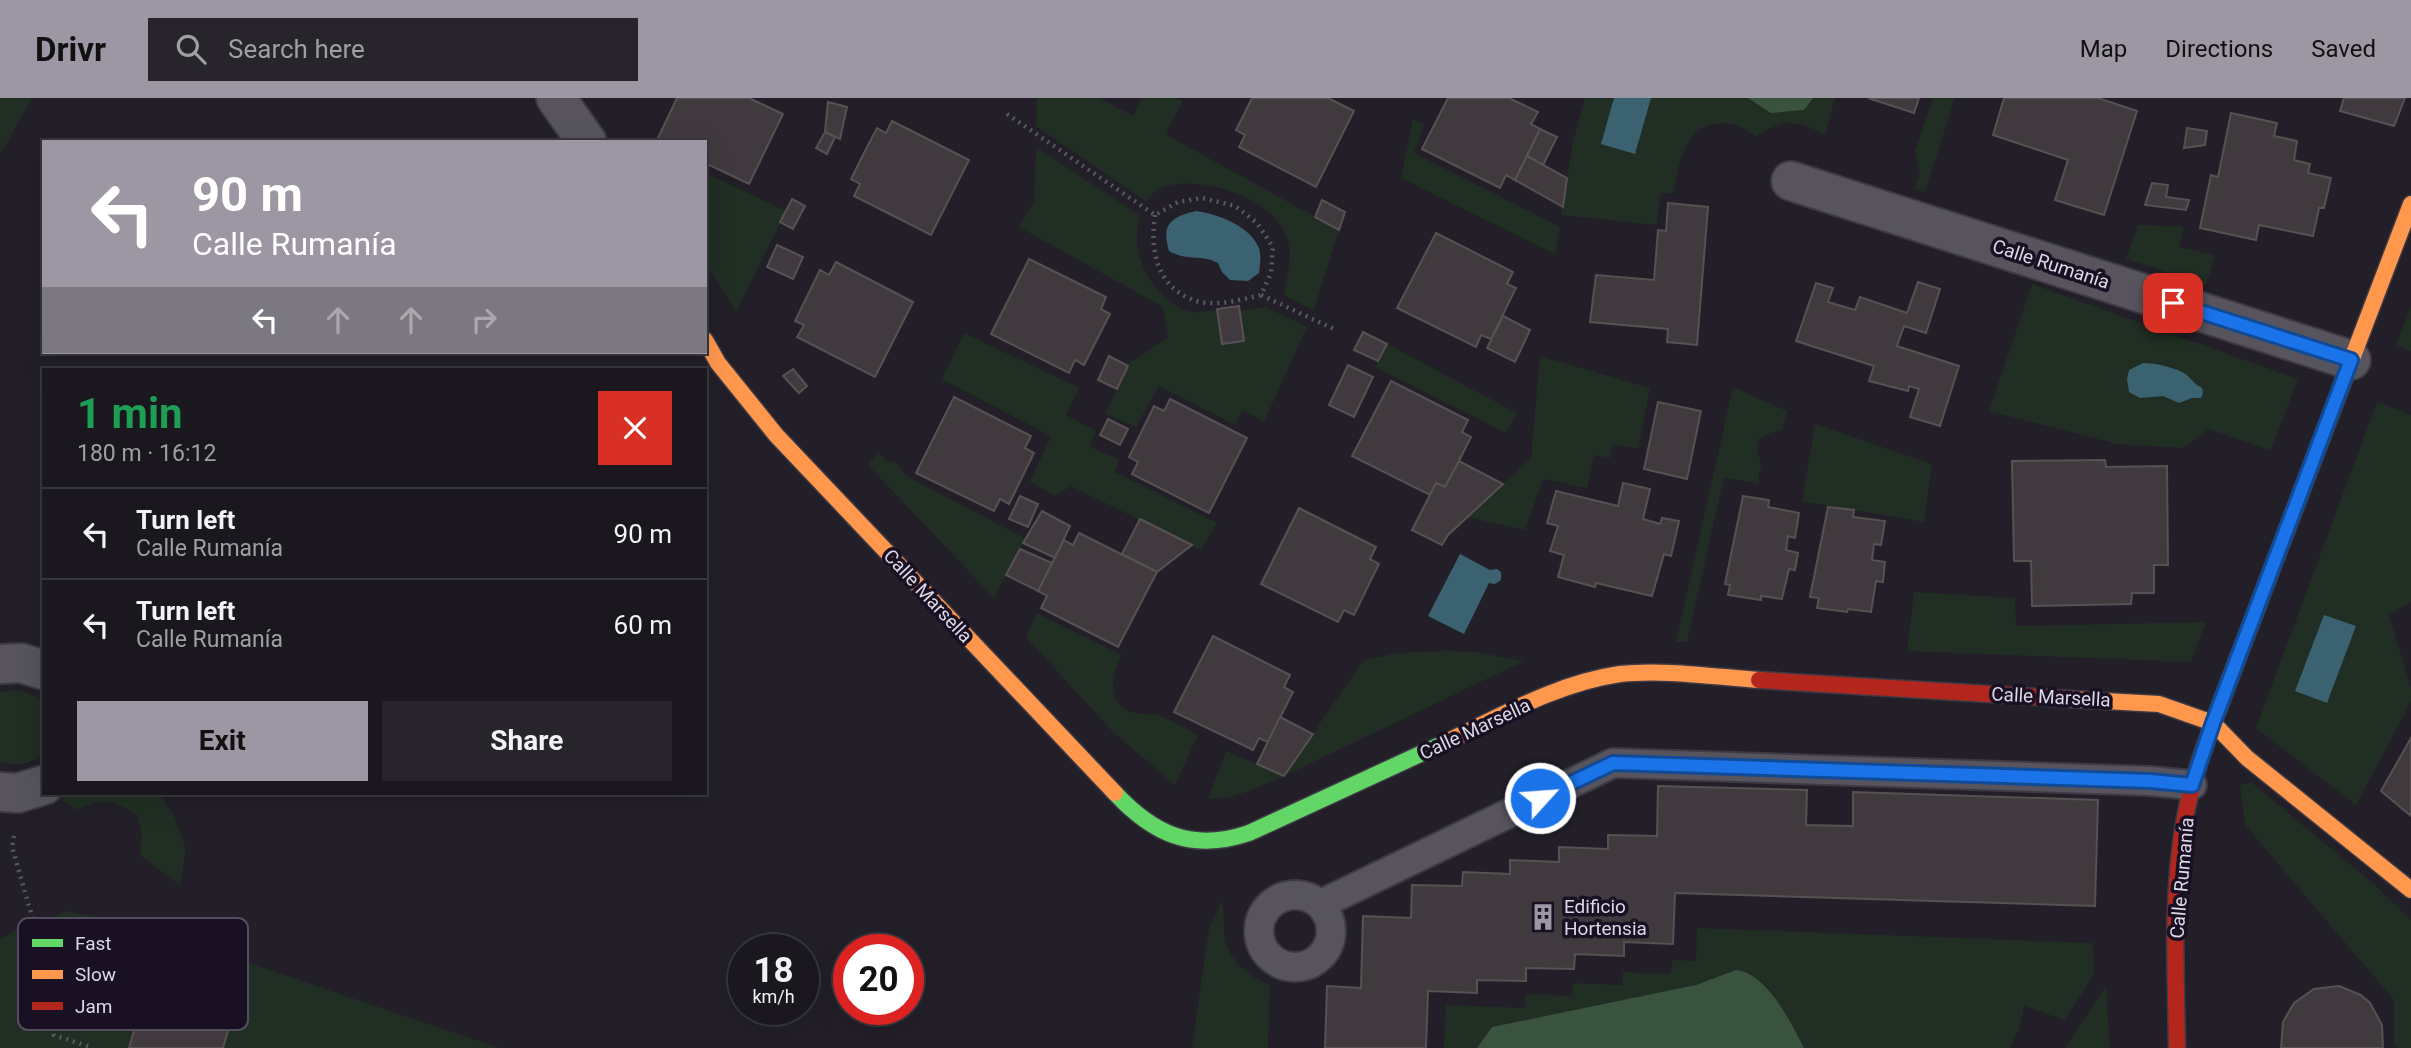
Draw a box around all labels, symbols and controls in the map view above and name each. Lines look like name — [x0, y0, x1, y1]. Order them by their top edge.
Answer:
search box — [148, 18, 638, 81]
text: Drivr — [35, 30, 106, 69]
icon: search — [172, 30, 210, 68]
text: Search here — [228, 34, 365, 64]
text: Map — [2080, 35, 2127, 63]
text: Directions — [2165, 35, 2273, 63]
text: Saved — [2311, 35, 2376, 63]
text: 90 m — [192, 166, 303, 223]
icon: left — [77, 168, 168, 259]
text: Calle Rumanía — [192, 225, 397, 263]
street label: Calle Rumanía — [1990, 234, 2112, 294]
pin — [2143, 273, 2203, 333]
icon: arrive — [2154, 284, 2192, 322]
icon: left — [246, 301, 284, 339]
icon: ahead — [319, 301, 357, 339]
icon: ahead — [392, 301, 430, 339]
icon: right — [465, 301, 503, 339]
text: 1 min — [77, 389, 183, 438]
button: close — [598, 391, 672, 465]
text: 180 m · 16:12 — [77, 440, 216, 467]
text: Turn left — [136, 505, 235, 535]
icon: left — [77, 515, 115, 553]
text: 90 m — [614, 519, 672, 549]
text: Calle Rumanía — [136, 535, 283, 562]
street label: Calle Marsella — [879, 544, 977, 648]
text: Turn left — [136, 596, 235, 626]
icon: left — [77, 606, 115, 644]
text: 60 m — [614, 610, 672, 640]
text: Calle Rumanía — [136, 626, 283, 653]
street label: Calle Marsella — [1991, 682, 2111, 712]
street label: Calle Marsella — [1416, 693, 1534, 765]
button: Exit — [77, 701, 368, 781]
button: Share — [382, 701, 672, 781]
position arrow — [1503, 761, 1577, 835]
street label: Calle Rumanía — [2165, 817, 2199, 939]
place label: Edificio Hortensia — [1564, 895, 1647, 940]
building icon: Edificio Hortensia — [1528, 902, 1558, 932]
legend — [18, 918, 248, 1030]
text: Fast — [75, 932, 112, 955]
speed limit sign: 20 — [833, 934, 924, 1025]
text: 18 — [753, 950, 794, 991]
text: Slow — [75, 963, 116, 986]
text: km/h — [752, 986, 795, 1007]
text: Jam — [75, 995, 112, 1018]

